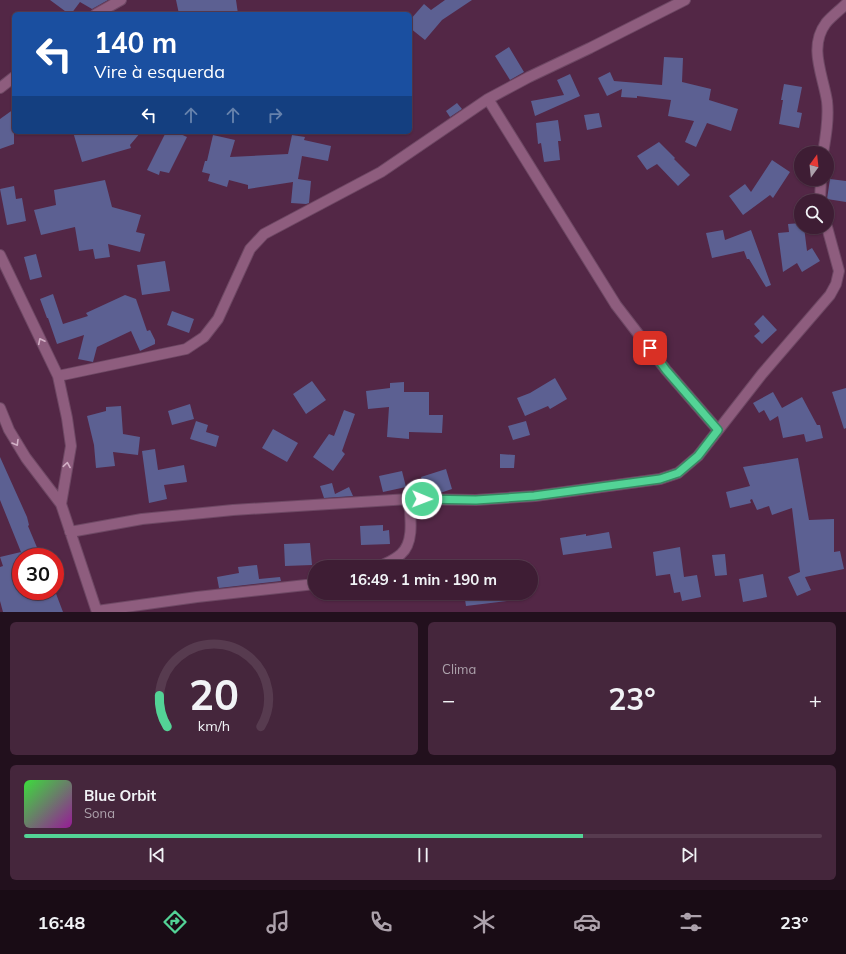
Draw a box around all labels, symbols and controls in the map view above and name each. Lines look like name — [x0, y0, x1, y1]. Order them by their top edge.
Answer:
text: 140 m — [94, 25, 177, 60]
icon: left — [28, 28, 80, 80]
text: Vire à esquerda — [94, 60, 225, 83]
icon: left — [138, 104, 160, 126]
icon: ahead — [180, 104, 202, 126]
icon: ahead — [222, 104, 244, 126]
icon: right — [264, 104, 286, 126]
north arrow — [794, 146, 834, 186]
map controls — [794, 146, 834, 234]
button: search — [794, 194, 834, 234]
pin — [633, 331, 667, 365]
one-way arrow — [38, 337, 46, 345]
icon: arrive — [639, 337, 661, 359]
one-way arrow — [12, 439, 19, 446]
one-way arrow — [63, 462, 71, 468]
position arrow — [401, 478, 443, 520]
speed limit sign: 30 — [12, 548, 64, 600]
text: 16:49 · 1 min · 190 m — [349, 570, 497, 589]
text: Clima — [442, 661, 476, 677]
text: 20 — [189, 667, 239, 719]
text: 23° — [608, 680, 656, 718]
text: − — [442, 686, 455, 714]
text: + — [809, 686, 822, 714]
text: km/h — [198, 716, 230, 734]
text: Blue Orbit — [84, 786, 156, 805]
text: Sona — [84, 805, 115, 821]
icon: previous — [146, 844, 168, 866]
icon: pause — [412, 844, 434, 866]
icon: next — [678, 844, 700, 866]
icon: directions — [161, 908, 189, 936]
icon: music — [264, 908, 292, 936]
icon: phone — [367, 908, 395, 936]
icon: climate — [470, 908, 498, 936]
icon: car — [573, 908, 601, 936]
icon: filters — [677, 908, 705, 936]
text: 16:48 — [38, 911, 85, 934]
text: 23° — [780, 911, 808, 934]

